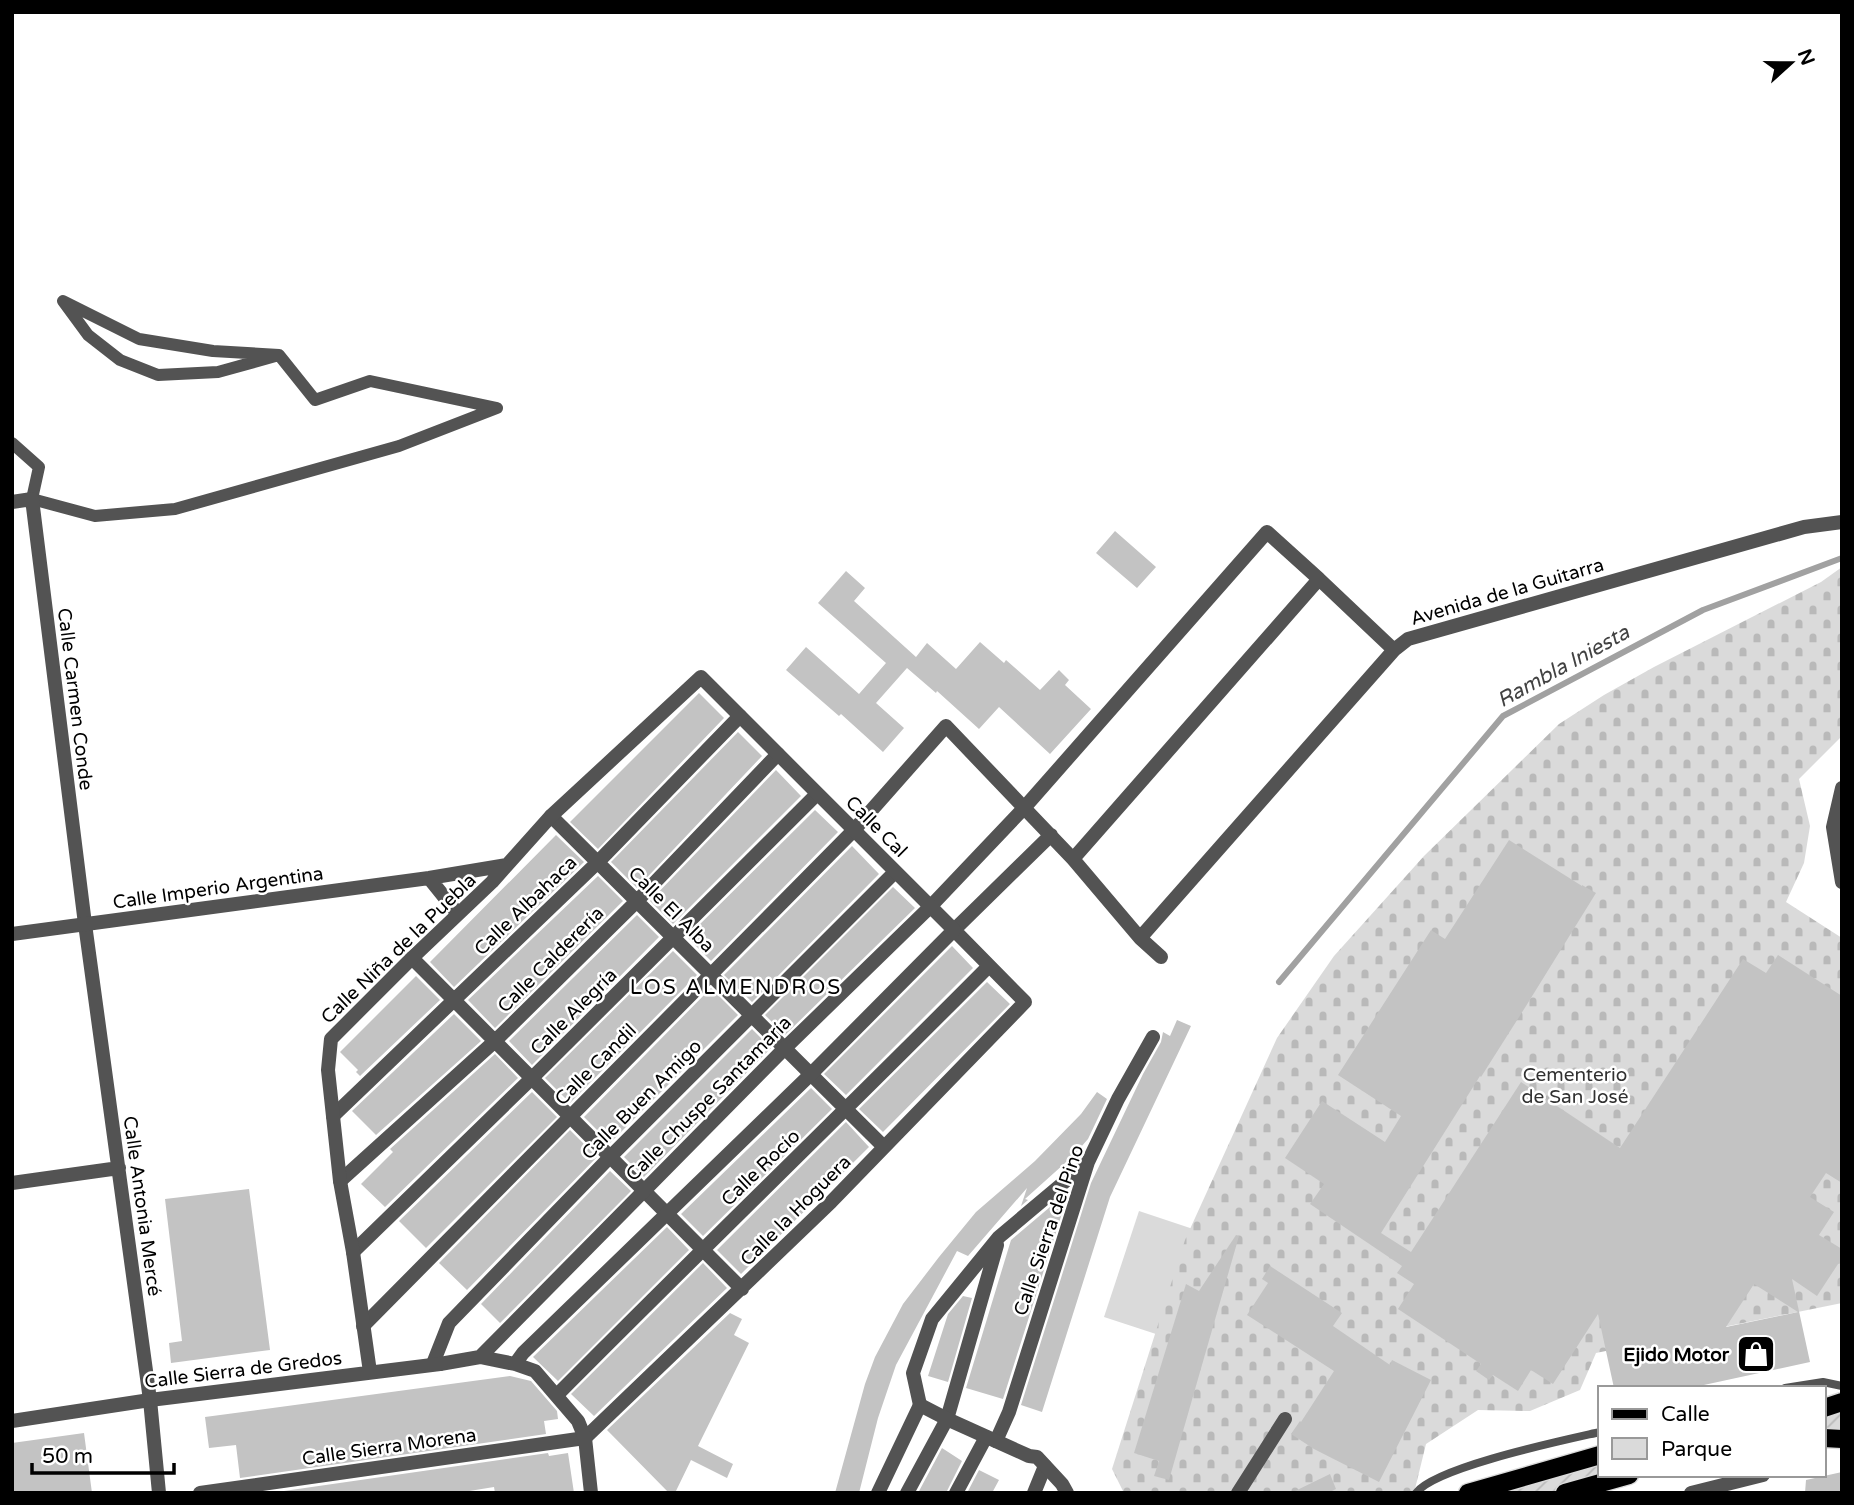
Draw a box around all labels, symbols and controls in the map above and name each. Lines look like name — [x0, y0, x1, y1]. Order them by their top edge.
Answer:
north arrow — [1756, 28, 1826, 98]
text: N — [1793, 46, 1819, 68]
street label: Avenida de la Guitarra — [1408, 554, 1606, 630]
street label: Calle Carmen Conde — [53, 607, 97, 792]
water label: Rambla Iniesta — [1493, 619, 1635, 713]
street label: Calle Cal — [841, 791, 912, 862]
street label: Calle Albahaca — [470, 851, 581, 960]
street label: Calle Imperio Argentina — [111, 862, 325, 914]
street label: Calle El Alba — [624, 862, 719, 957]
street label: Calle Niña de la Puebla — [317, 869, 481, 1028]
street label: Calle Calderería — [493, 902, 608, 1017]
street label: Calle Alegría — [526, 964, 622, 1060]
district label: LOS ALMENDROS — [630, 975, 842, 1000]
street label: Calle Chuspe Santamaría — [622, 1012, 796, 1186]
street label: Calle Candil — [550, 1019, 641, 1110]
street label: Calle Buen Amigo — [577, 1035, 706, 1164]
park label: Cementerio de San José — [1522, 1064, 1628, 1108]
street label: Calle Antonia Mercé — [118, 1115, 166, 1298]
street label: Calle Rocío — [717, 1125, 804, 1211]
street label: Calle Sierra del Pino — [1009, 1142, 1089, 1319]
street label: Calle la Hoguera — [736, 1151, 856, 1271]
shop icon: Ejido Motor — [1735, 1333, 1777, 1375]
place label: Ejido Motor — [1623, 1344, 1730, 1367]
street label: Calle Sierra de Gredos — [143, 1347, 343, 1393]
legend — [1598, 1386, 1826, 1477]
text: Calle — [1661, 1402, 1710, 1427]
street label: Calle Sierra Morena — [301, 1424, 478, 1470]
scale bar — [32, 1432, 173, 1476]
text: Parque — [1661, 1437, 1732, 1462]
text: 50 m — [42, 1444, 93, 1469]

